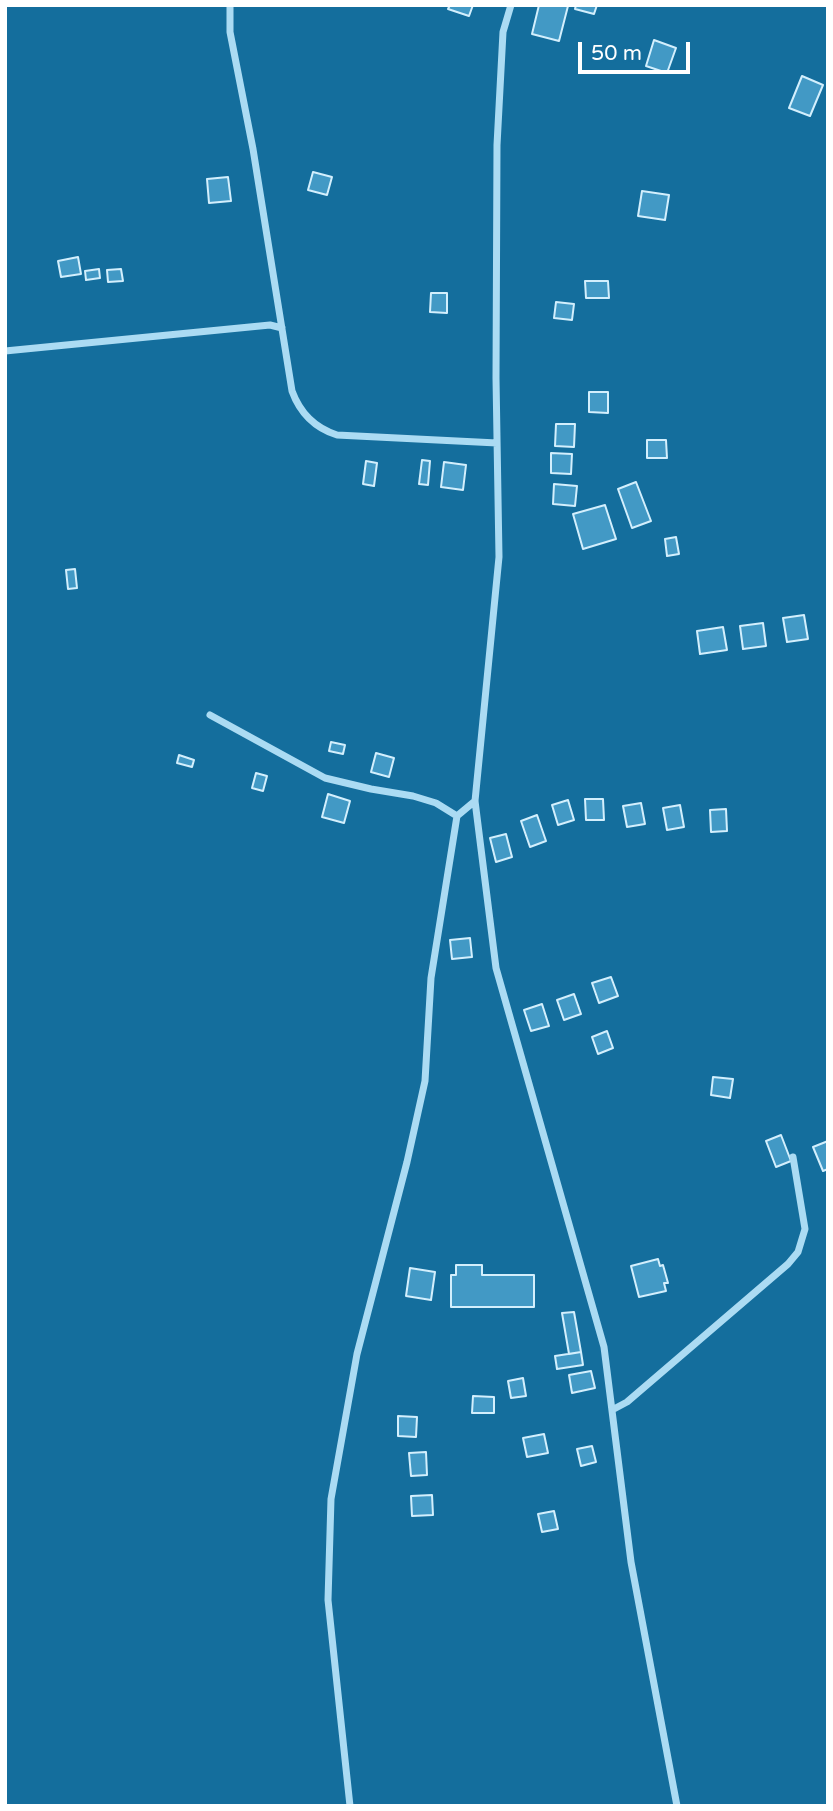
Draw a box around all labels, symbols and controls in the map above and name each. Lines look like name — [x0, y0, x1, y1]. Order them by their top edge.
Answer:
scale bar — [581, 28, 693, 72]
text: 50 m — [591, 41, 642, 66]

